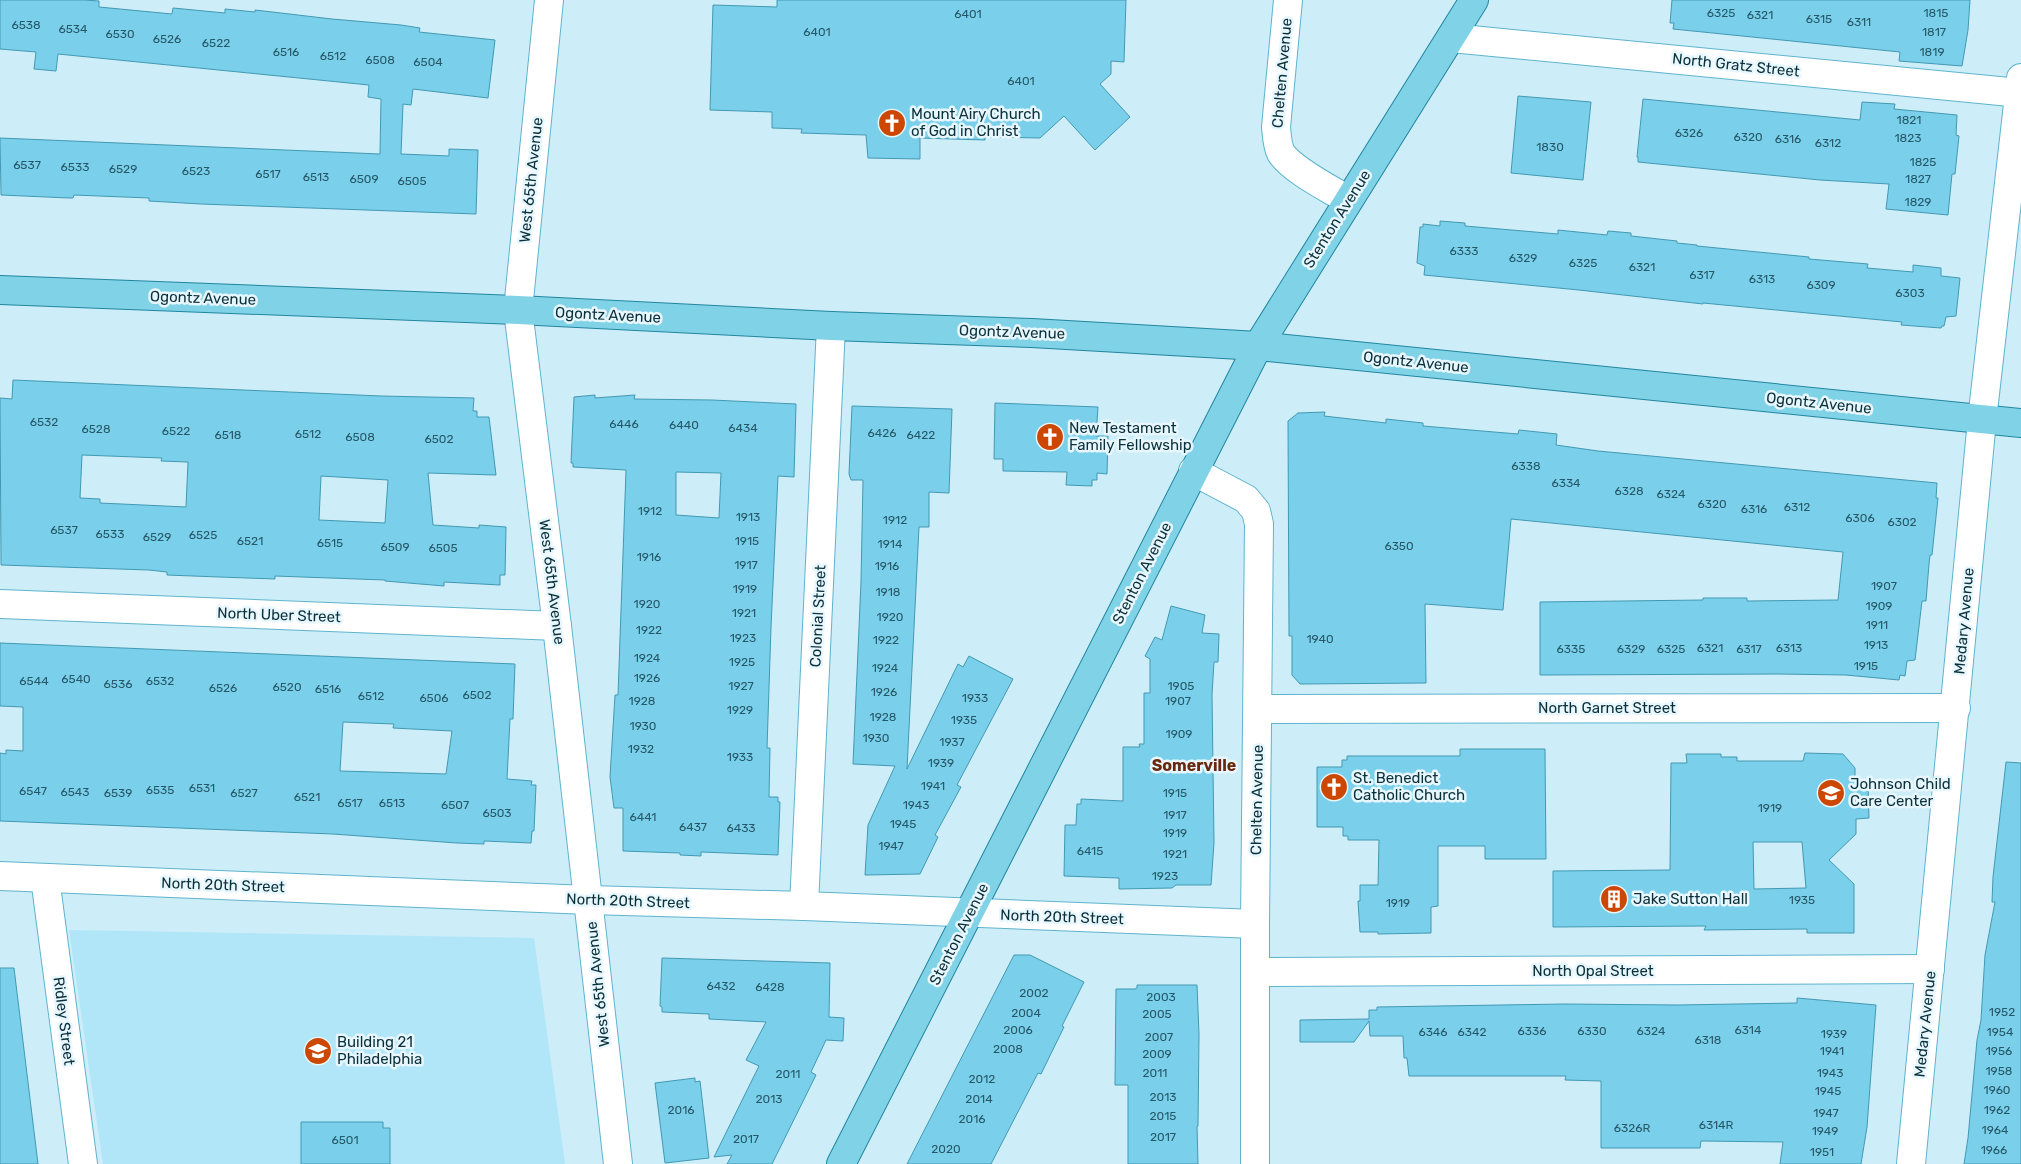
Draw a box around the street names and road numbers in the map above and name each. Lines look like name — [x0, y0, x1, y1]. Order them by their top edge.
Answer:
street label: Chelten Avenue — [1268, 17, 1296, 129]
street label: North Gratz Street — [1671, 49, 1801, 81]
street label: West 65th Avenue — [515, 116, 547, 244]
street label: Stenton Avenue — [1300, 167, 1374, 271]
street label: Ogontz Avenue — [150, 287, 256, 309]
street label: Ogontz Avenue — [555, 303, 661, 327]
street label: Ogontz Avenue — [959, 321, 1065, 343]
street label: Ogontz Avenue — [1362, 348, 1470, 376]
street label: Ogontz Avenue — [1765, 389, 1873, 417]
street label: West 65th Avenue — [535, 518, 569, 646]
street label: Stenton Avenue — [1109, 519, 1175, 627]
street label: Colonial Street — [806, 564, 830, 668]
street label: Medary Avenue — [1950, 567, 1978, 675]
street label: North Uber Street — [217, 604, 341, 626]
street label: North Garnet Street — [1538, 699, 1676, 717]
street label: Chelten Avenue — [1247, 745, 1267, 855]
street label: North 20th Street — [161, 874, 285, 896]
street label: Stenton Avenue — [926, 880, 992, 988]
street label: North 20th Street — [566, 890, 690, 912]
street label: North 20th Street — [1000, 906, 1124, 928]
street label: West 65th Avenue — [582, 920, 614, 1048]
street label: North Opal Street — [1532, 962, 1654, 980]
street label: Medary Avenue — [1910, 970, 1940, 1078]
street label: Ridley Street — [50, 976, 78, 1066]

